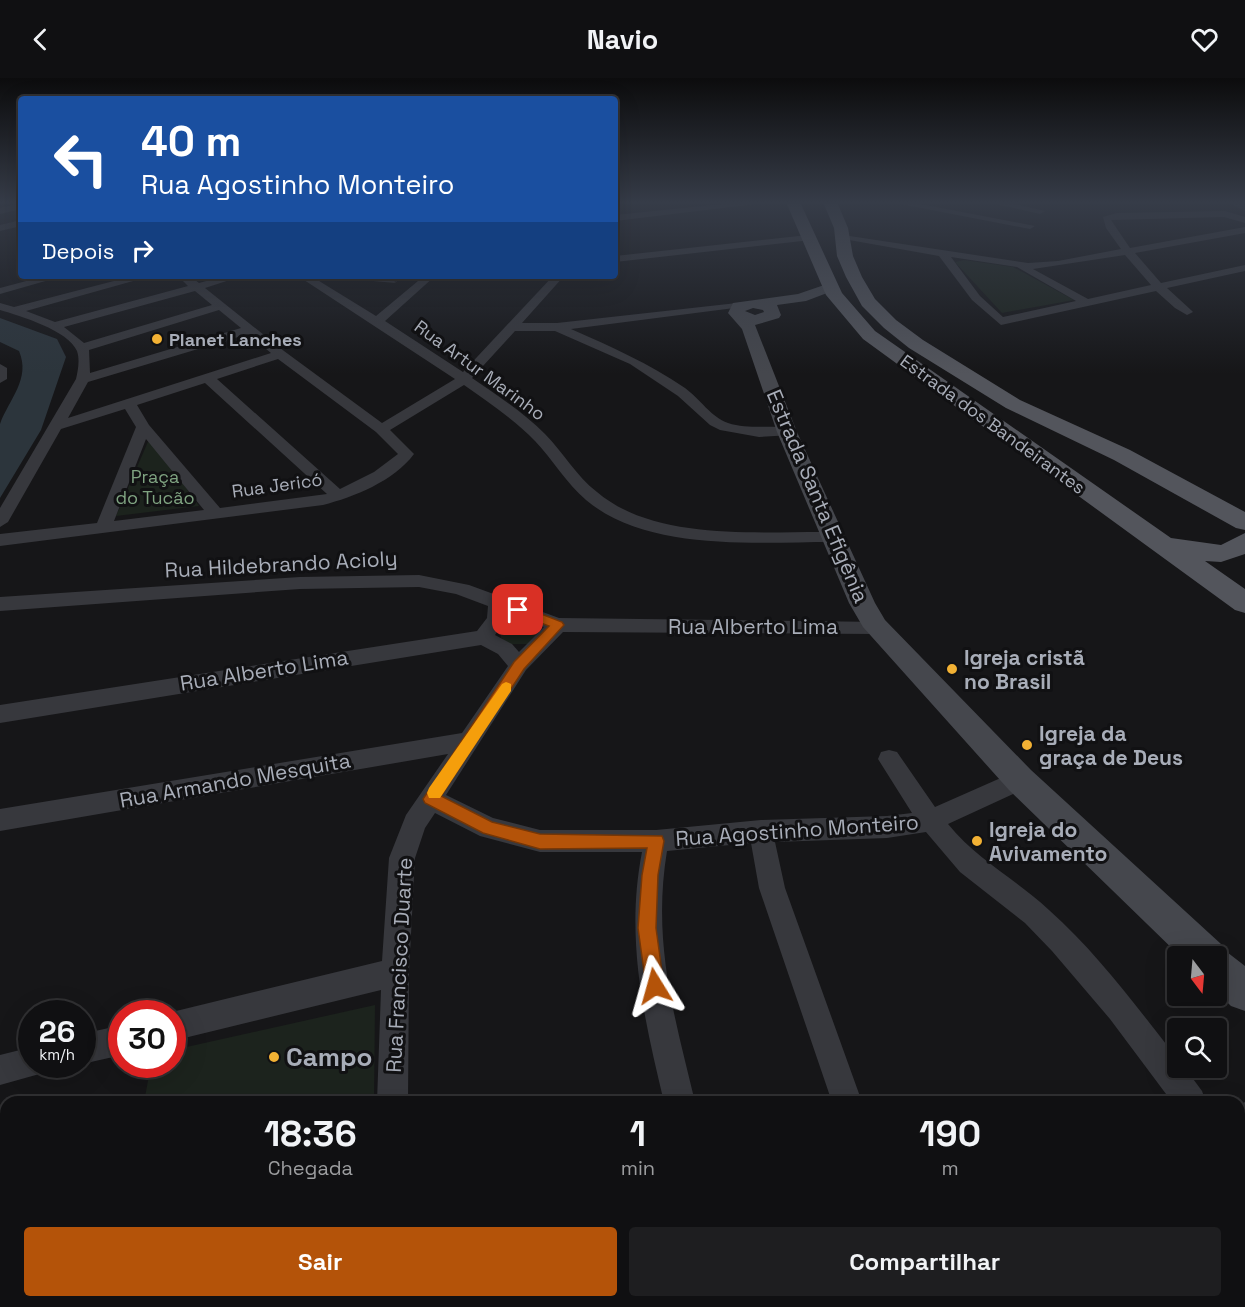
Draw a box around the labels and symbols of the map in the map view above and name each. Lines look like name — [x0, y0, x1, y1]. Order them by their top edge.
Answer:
street label: Rua Artur Marinho — [410, 315, 550, 425]
place label: Planet Lanches — [169, 328, 302, 351]
marker: Planet Lanches — [150, 332, 164, 346]
street label: Estrada dos Bandeirantes — [896, 349, 1090, 499]
street label: Estrada Santa Efigênia — [761, 385, 875, 607]
park label: Praça do Tucão — [115, 465, 195, 509]
street label: Rua Jericó — [230, 467, 324, 503]
street label: Rua Hildebrando Acioly — [164, 544, 398, 584]
pin — [492, 584, 543, 635]
street label: Rua Alberto Lima — [668, 613, 838, 640]
street label: Rua Alberto Lima — [178, 643, 350, 697]
place label: Igreja cristã no Brasil — [964, 644, 1085, 695]
marker: Igreja cristã no Brasil — [945, 662, 959, 676]
place label: Igreja da graça de Deus — [1039, 720, 1183, 771]
marker: Igreja da graça de Deus — [1020, 738, 1034, 752]
street label: Rua Armando Mesquita — [117, 746, 353, 814]
street label: Rua Agostinho Monteiro — [674, 808, 920, 852]
place label: Igreja do Avivamento — [989, 816, 1107, 867]
marker: Igreja do Avivamento — [970, 834, 984, 848]
street label: Rua Francisco Duarte — [380, 857, 418, 1073]
north arrow — [1167, 946, 1227, 1006]
position arrow — [623, 954, 687, 1018]
speed limit sign: 30 — [108, 1000, 186, 1078]
place label: Campo — [286, 1040, 372, 1074]
marker: Campo — [267, 1050, 281, 1064]

